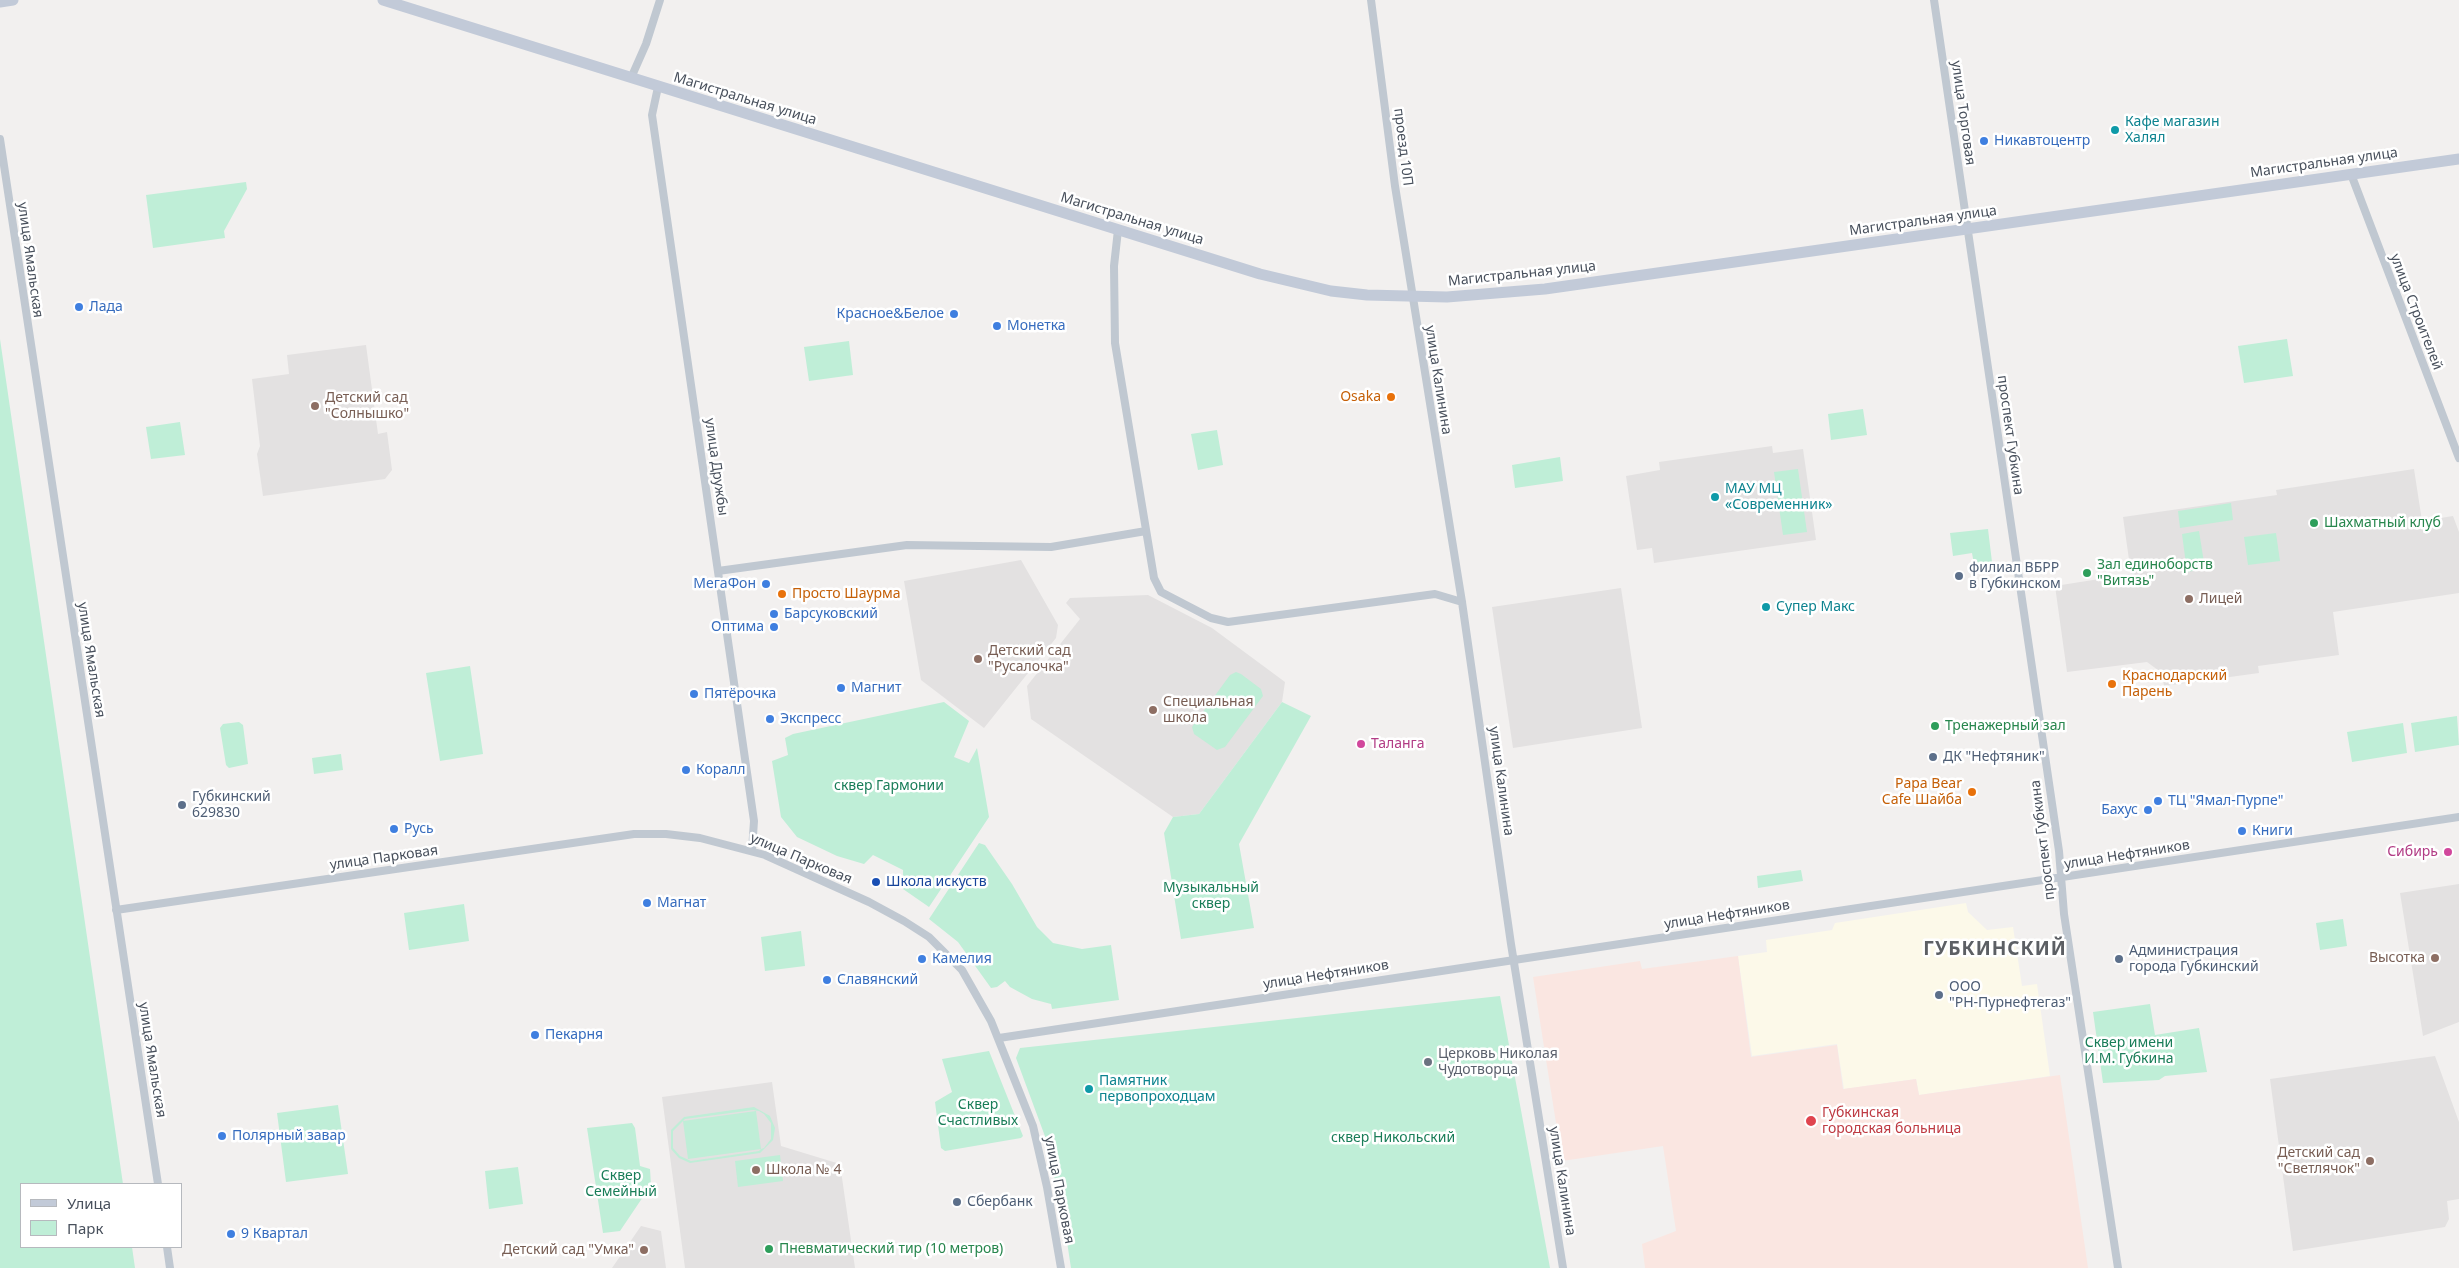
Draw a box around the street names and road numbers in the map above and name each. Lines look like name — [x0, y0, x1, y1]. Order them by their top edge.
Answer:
street label: улица Торговая — [1947, 60, 1979, 166]
street label: Магистральная улица — [671, 69, 819, 129]
street label: проезд 10П — [1390, 107, 1416, 187]
street label: Магистральная улица — [2249, 144, 2399, 182]
street label: Магистральная улица — [1058, 189, 1206, 249]
street label: улица Ямальская — [14, 201, 46, 319]
street label: Магистральная улица — [1848, 202, 1998, 240]
street label: улица Строителей — [2386, 252, 2446, 372]
street label: Магистральная улица — [1447, 258, 1597, 290]
street label: улица Калинина — [1421, 324, 1455, 436]
street label: проспект Губкина — [1993, 374, 2027, 496]
street label: улица Дружбы — [701, 417, 731, 517]
street label: улица Ямальская — [74, 601, 108, 719]
street label: улица Калинина — [1485, 725, 1517, 837]
street label: проспект Губкина — [2027, 779, 2059, 901]
street label: улица Парковая — [747, 830, 855, 888]
street label: улица Нефтяников — [2063, 837, 2191, 873]
street label: улица Парковая — [329, 842, 439, 874]
street label: улица Нефтяников — [1663, 897, 1791, 933]
street label: улица Нефтяников — [1262, 957, 1390, 993]
street label: улица Ямальская — [135, 1001, 169, 1119]
street label: улица Калинина — [1545, 1125, 1579, 1237]
street label: улица Парковая — [1040, 1135, 1078, 1245]

